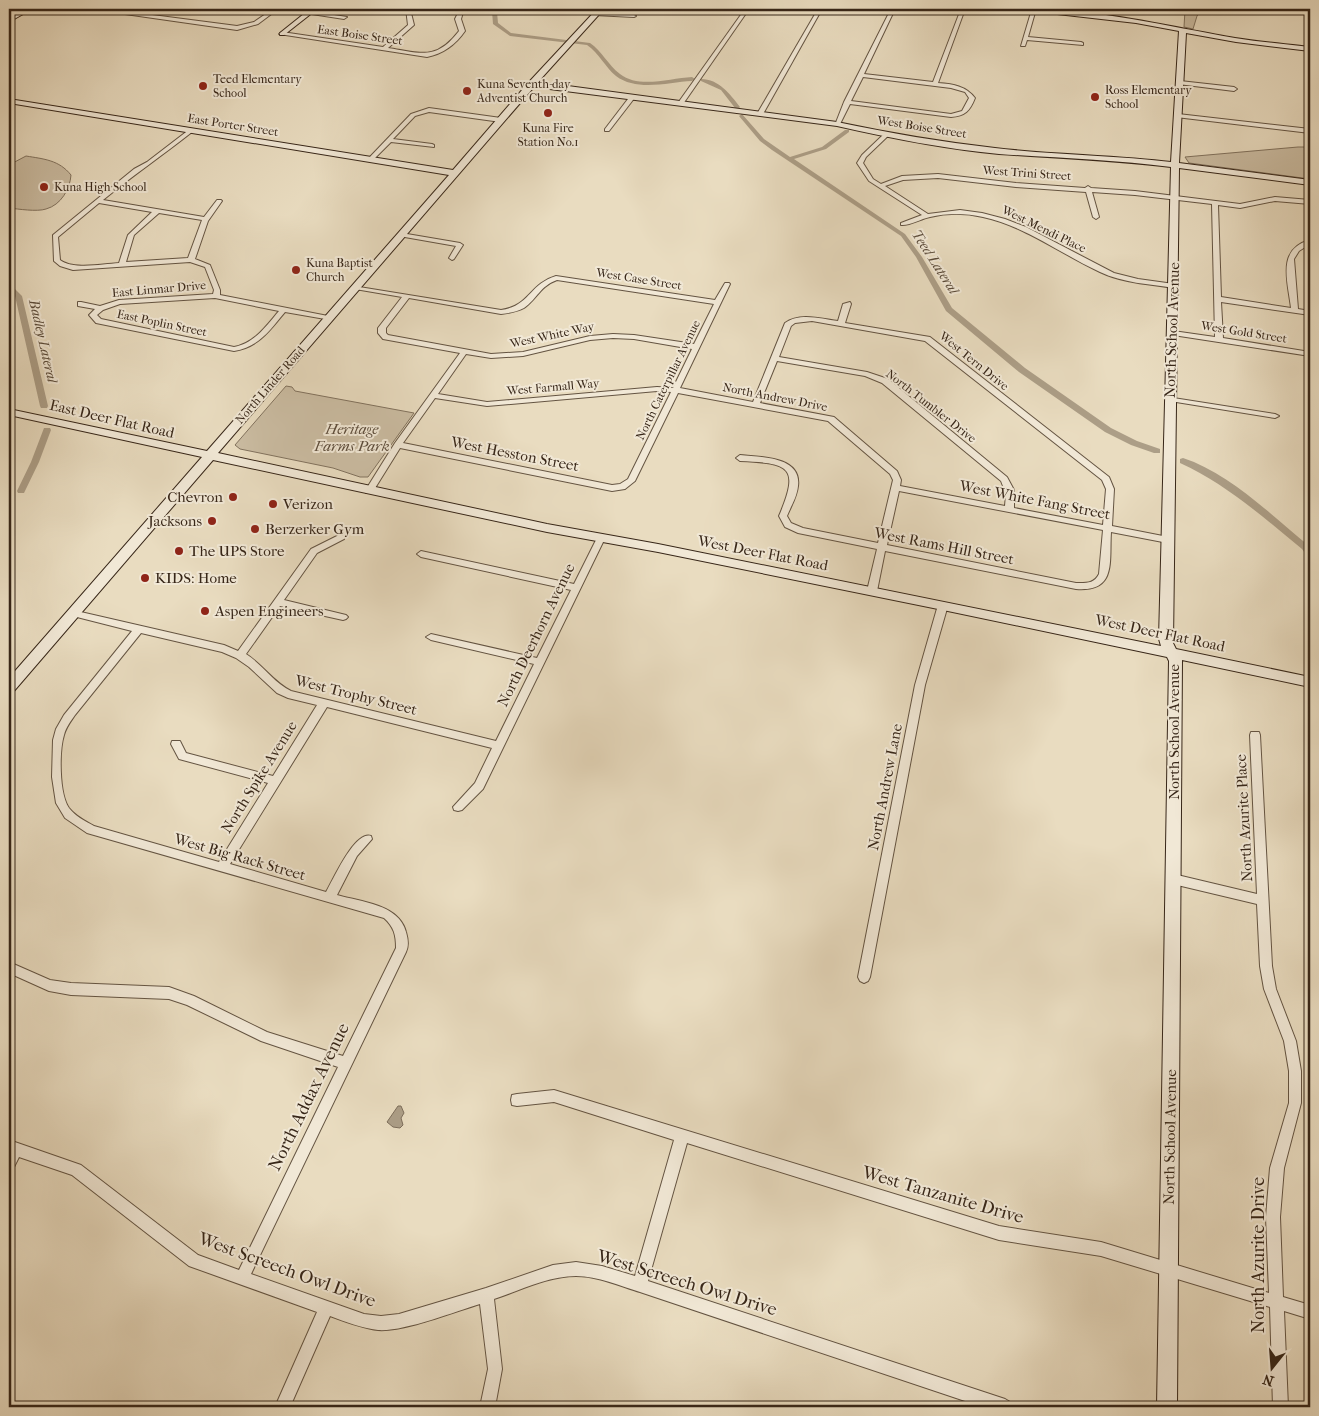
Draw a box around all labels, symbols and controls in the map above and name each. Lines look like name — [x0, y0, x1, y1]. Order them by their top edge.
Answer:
street label: East Boise Street — [316, 22, 404, 48]
place label: Teed Elementary School — [213, 72, 302, 100]
place label: Kuna Seventh-day Adventist Church — [476, 77, 571, 105]
marker: Teed Elementary School — [197, 80, 209, 92]
place label: Ross Elementary School — [1105, 83, 1192, 111]
marker: Kuna Seventh-day Adventist Church — [461, 85, 473, 97]
marker: Ross Elementary School — [1089, 91, 1101, 103]
marker: Kuna Fire Station No.1 — [542, 107, 554, 119]
street label: East Porter Street — [187, 111, 280, 139]
street label: West Boise Street — [875, 113, 968, 141]
place label: Kuna Fire Station No.1 — [518, 121, 578, 149]
street label: West Trini Street — [981, 163, 1073, 183]
place label: Kuna High School — [54, 180, 147, 194]
marker: Kuna High School — [38, 181, 50, 193]
street label: West Mendi Place — [999, 202, 1088, 255]
water label: Teed Lateral — [908, 227, 963, 299]
place label: Kuna Baptist Church — [306, 256, 373, 284]
street label: North School Avenue — [1161, 261, 1183, 398]
marker: Kuna Baptist Church — [290, 264, 302, 276]
street label: West Case Street — [594, 265, 683, 293]
street label: East Linmar Drive — [111, 278, 207, 300]
water label: Badley Lateral — [25, 297, 61, 386]
street label: East Poplin Street — [116, 307, 209, 340]
street label: North Caterpillar Avenue — [633, 318, 703, 442]
street label: West Gold Street — [1199, 318, 1289, 346]
street label: West White Way — [508, 319, 596, 351]
street label: West Tern Drive — [936, 328, 1012, 393]
street label: North Linder Road — [233, 343, 308, 427]
street label: North Tumbler Drive — [883, 366, 979, 446]
street label: West Farmall Way — [505, 376, 600, 398]
street label: North Andrew Drive — [721, 380, 829, 414]
street label: East Deer Flat Road — [48, 396, 177, 442]
park label: Heritage Farms Park — [313, 420, 390, 455]
street label: West Hesston Street — [449, 433, 581, 475]
street label: West White Fang Street — [957, 476, 1113, 524]
place label: Chevron — [167, 488, 223, 506]
marker: Chevron — [227, 491, 239, 503]
place label: Verizon — [282, 495, 333, 513]
marker: Verizon — [267, 498, 279, 510]
place label: Jacksons — [147, 512, 202, 530]
marker: Jacksons — [206, 515, 218, 527]
place label: Berzerker Gym — [265, 520, 365, 538]
marker: Berzerker Gym — [249, 523, 261, 535]
street label: West Rams Hill Street — [872, 523, 1016, 568]
street label: West Deer Flat Road — [695, 531, 831, 575]
place label: The UPS Store — [189, 542, 285, 560]
marker: The UPS Store — [173, 545, 185, 557]
street label: North Deerhorn Avenue — [493, 560, 579, 710]
place label: KIDS: Home — [155, 569, 237, 587]
marker: KIDS: Home — [139, 572, 151, 584]
place label: Aspen Engineers — [214, 602, 324, 620]
marker: Aspen Engineers — [199, 605, 211, 617]
street label: West Deer Flat Road — [1092, 610, 1227, 656]
street label: North School Avenue — [1165, 664, 1183, 800]
street label: West Trophy Street — [292, 671, 419, 719]
street label: North Spike Avenue — [217, 717, 301, 836]
street label: North Andrew Lane — [864, 722, 906, 852]
street label: North Azurite Place — [1232, 753, 1256, 882]
street label: West Big Rack Street — [171, 829, 308, 885]
street label: North Addax Avenue — [264, 1020, 354, 1174]
street label: North School Avenue — [1160, 1068, 1180, 1205]
street label: West Tanzanite Drive — [859, 1162, 1026, 1228]
street label: North Azurite Drive — [1248, 1177, 1269, 1333]
street label: West Screech Owl Drive — [195, 1228, 379, 1312]
street label: West Screech Owl Drive — [594, 1245, 780, 1320]
north arrow — [1246, 1344, 1296, 1394]
text: N — [1260, 1370, 1276, 1390]

